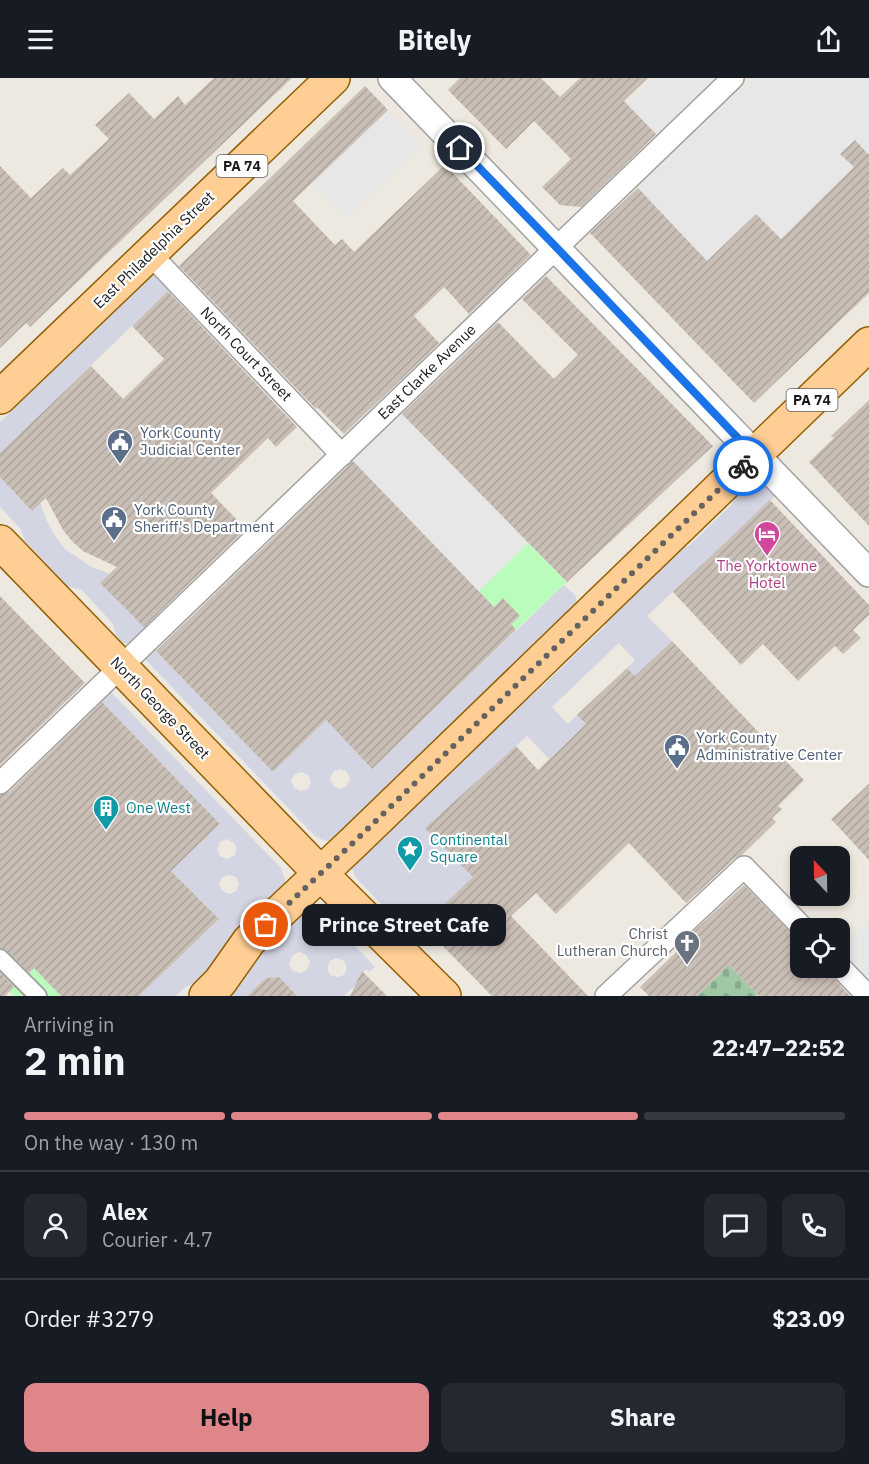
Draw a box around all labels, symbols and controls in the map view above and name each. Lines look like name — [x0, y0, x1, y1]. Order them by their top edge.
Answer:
text: Bitely — [398, 22, 471, 57]
icon: menu — [24, 23, 57, 56]
icon: share — [812, 23, 845, 56]
pin — [434, 122, 485, 173]
icon: home — [443, 131, 476, 164]
road number: PA 74 — [216, 155, 268, 177]
street label: East Philadelphia Street — [89, 187, 218, 312]
street label: North Court Street — [197, 303, 296, 405]
street label: East Clarke Avenue — [374, 320, 480, 423]
road number: PA 74 — [786, 389, 838, 411]
place label: York County Judicial Center — [140, 423, 241, 459]
public building icon: York County Judicial Center — [105, 427, 135, 465]
courier — [713, 436, 773, 496]
icon: bike — [727, 450, 760, 483]
place label: York County Sheriff's Department — [134, 500, 274, 536]
public building icon: York County Sheriff's Department — [99, 504, 129, 542]
hotel icon: The Yorktowne Hotel — [752, 519, 782, 557]
place label: The Yorktowne Hotel — [717, 556, 817, 592]
street label: North George Street — [107, 653, 214, 763]
place label: York County Administrative Center — [696, 728, 843, 764]
public building icon: York County Administrative Center — [662, 732, 692, 770]
building icon: One West — [91, 793, 121, 831]
place label: One West — [126, 798, 191, 817]
place label: Continental Square — [430, 830, 508, 866]
place icon: Continental Square — [395, 834, 425, 872]
north arrow — [790, 846, 850, 906]
map controls — [790, 846, 850, 978]
pin — [240, 899, 291, 950]
callout: Prince Street Cafe — [302, 904, 506, 946]
icon: bag — [249, 908, 282, 941]
text: Prince Street Cafe — [319, 911, 489, 938]
button: locate — [790, 918, 850, 978]
place label: Christ Lutheran Church — [557, 924, 668, 960]
church icon: Christ Lutheran Church — [672, 928, 702, 966]
text: Arriving in — [24, 1011, 114, 1038]
text: 22:47–22:52 — [712, 1033, 845, 1062]
text: 2 min — [24, 1035, 126, 1086]
text: On the way · 130 m — [24, 1129, 198, 1156]
button: person — [24, 1194, 87, 1257]
button: chat — [704, 1194, 767, 1257]
button: phone — [782, 1194, 845, 1257]
text: Alex — [102, 1197, 148, 1226]
text: Courier · 4.7 — [102, 1226, 213, 1253]
text: Order #3279 — [24, 1304, 154, 1333]
text: $23.09 — [772, 1304, 845, 1333]
button: Help — [24, 1383, 429, 1452]
button: Share — [441, 1383, 845, 1452]

